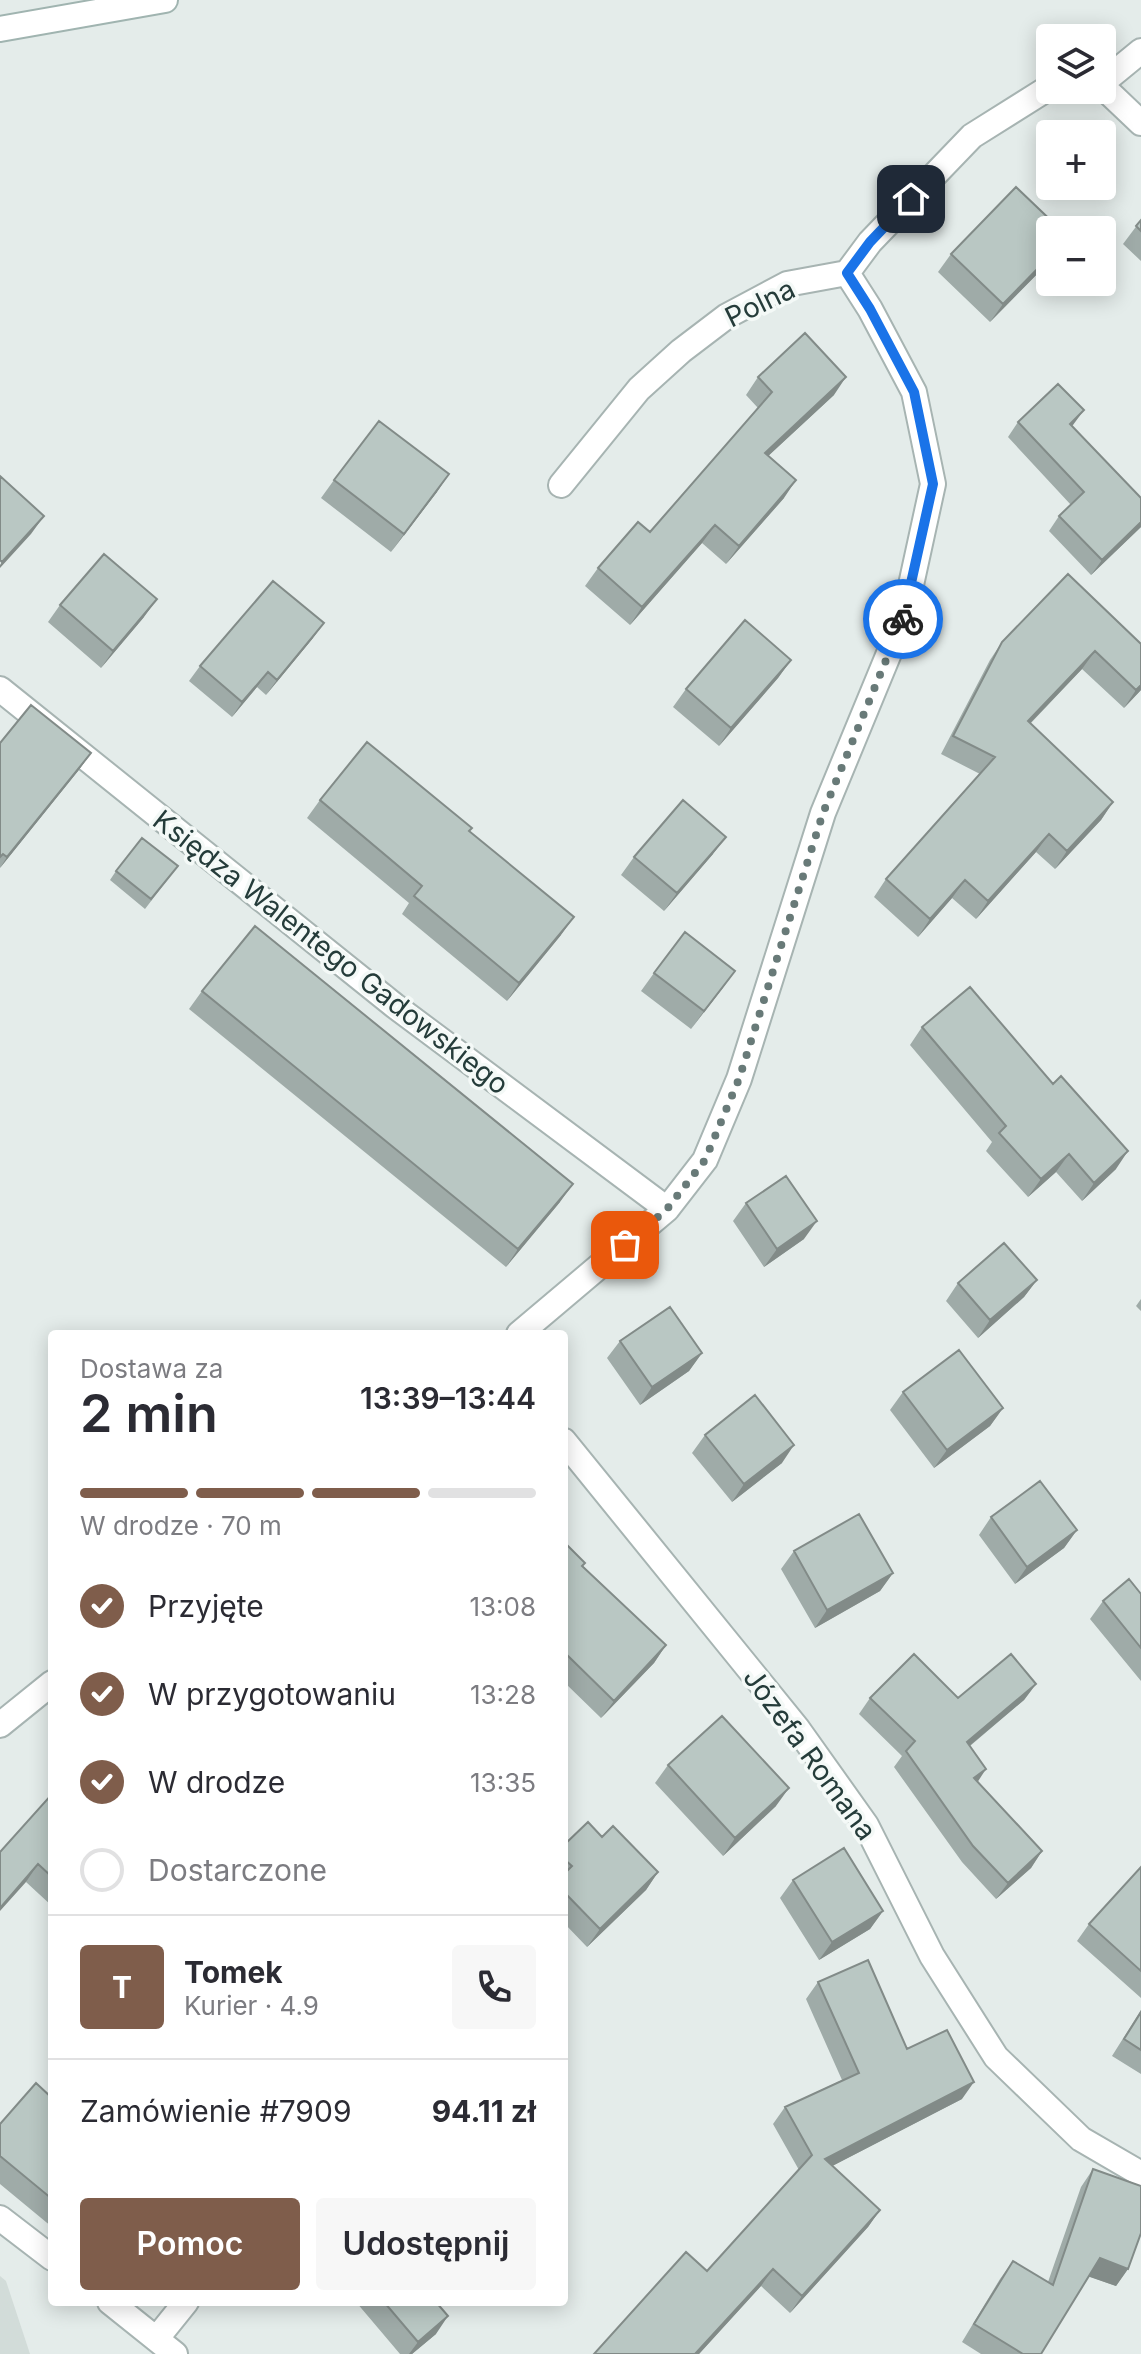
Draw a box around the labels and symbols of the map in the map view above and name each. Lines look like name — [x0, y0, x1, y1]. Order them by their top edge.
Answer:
pin — [877, 165, 945, 233]
street label: Polna — [719, 272, 801, 334]
courier — [863, 579, 943, 659]
street label: Księdza Walentego Gadowskiego — [147, 803, 515, 1101]
pin — [591, 1211, 659, 1279]
street label: Józefa Romana — [736, 1661, 884, 1847]

